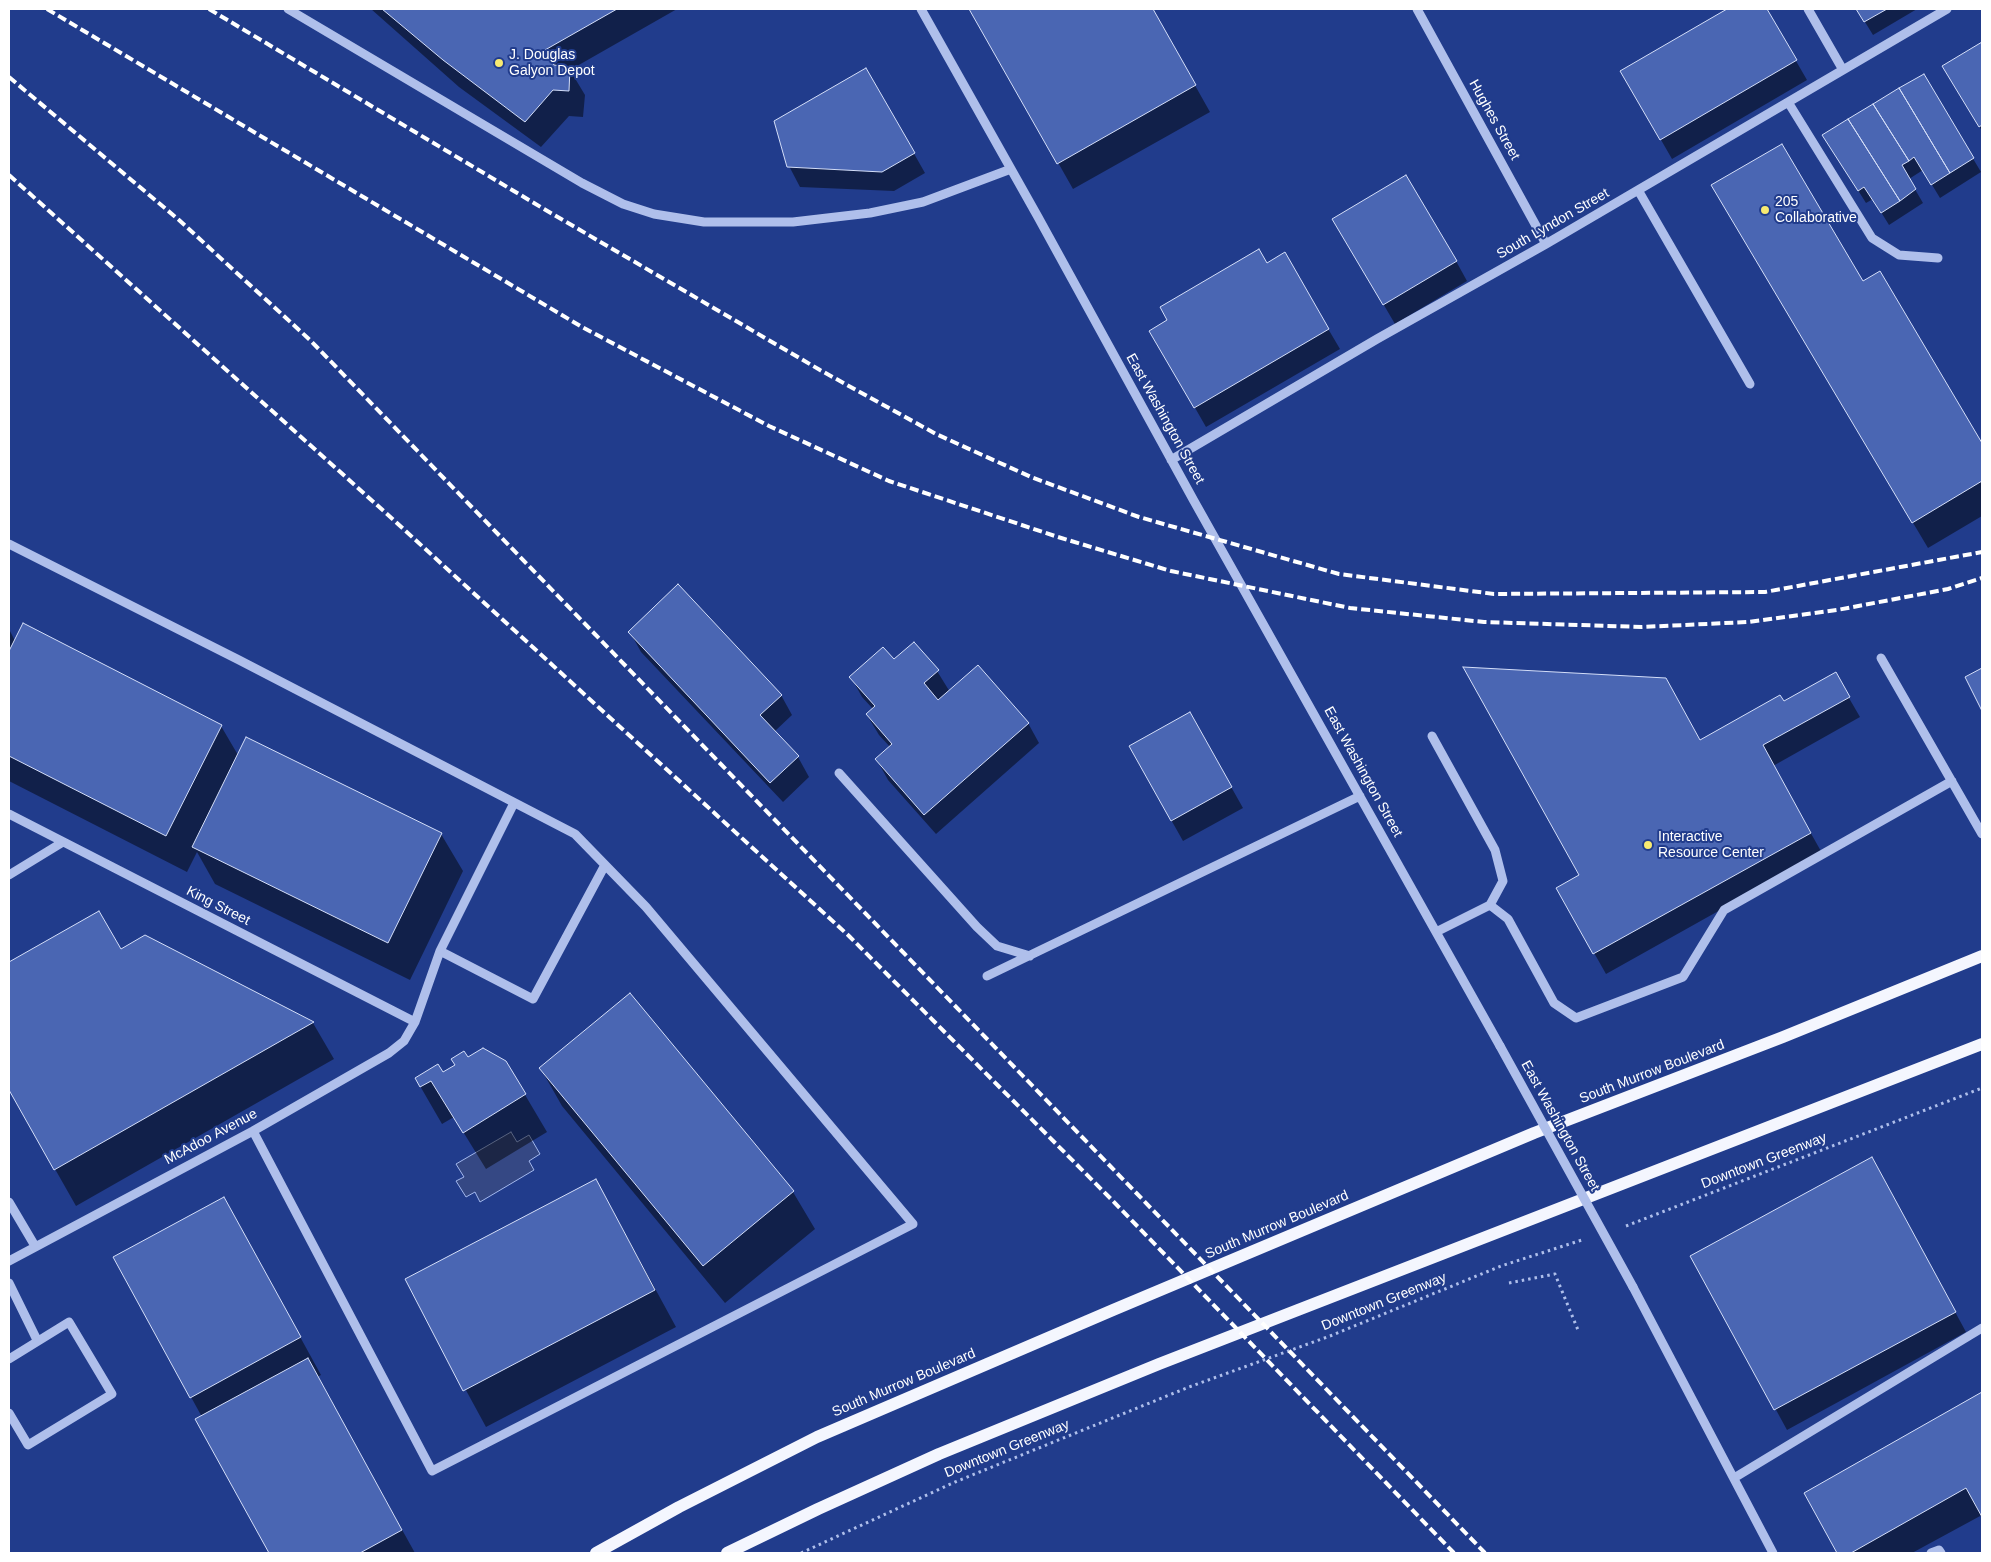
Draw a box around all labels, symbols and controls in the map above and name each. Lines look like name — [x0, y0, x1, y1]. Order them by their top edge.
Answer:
place label: J. Douglas Galyon Depot — [509, 47, 595, 80]
marker: J. Douglas Galyon Depot — [493, 57, 505, 69]
street label: Hughes Street — [1465, 77, 1523, 163]
street label: South Lyndon Street — [1494, 185, 1612, 263]
place label: 205 Collaborative — [1775, 194, 1857, 226]
marker: 205 Collaborative — [1759, 204, 1771, 216]
street label: East Washington Street — [1122, 351, 1208, 487]
street label: East Washington Street — [1320, 704, 1406, 840]
place label: Interactive Resource Center — [1658, 829, 1764, 862]
marker: Interactive Resource Center — [1642, 839, 1654, 851]
street label: King Street — [183, 883, 253, 929]
street label: South Murrow Boulevard — [1577, 1037, 1727, 1107]
street label: East Washington Street — [1517, 1058, 1603, 1194]
street label: McAdoo Avenue — [162, 1106, 260, 1168]
street label: Downtown Greenway — [1699, 1129, 1829, 1193]
street label: South Murrow Boulevard — [1203, 1187, 1351, 1263]
street label: Downtown Greenway — [1319, 1269, 1449, 1335]
street label: South Murrow Boulevard — [830, 1345, 978, 1421]
street label: Downtown Greenway — [942, 1416, 1072, 1482]

